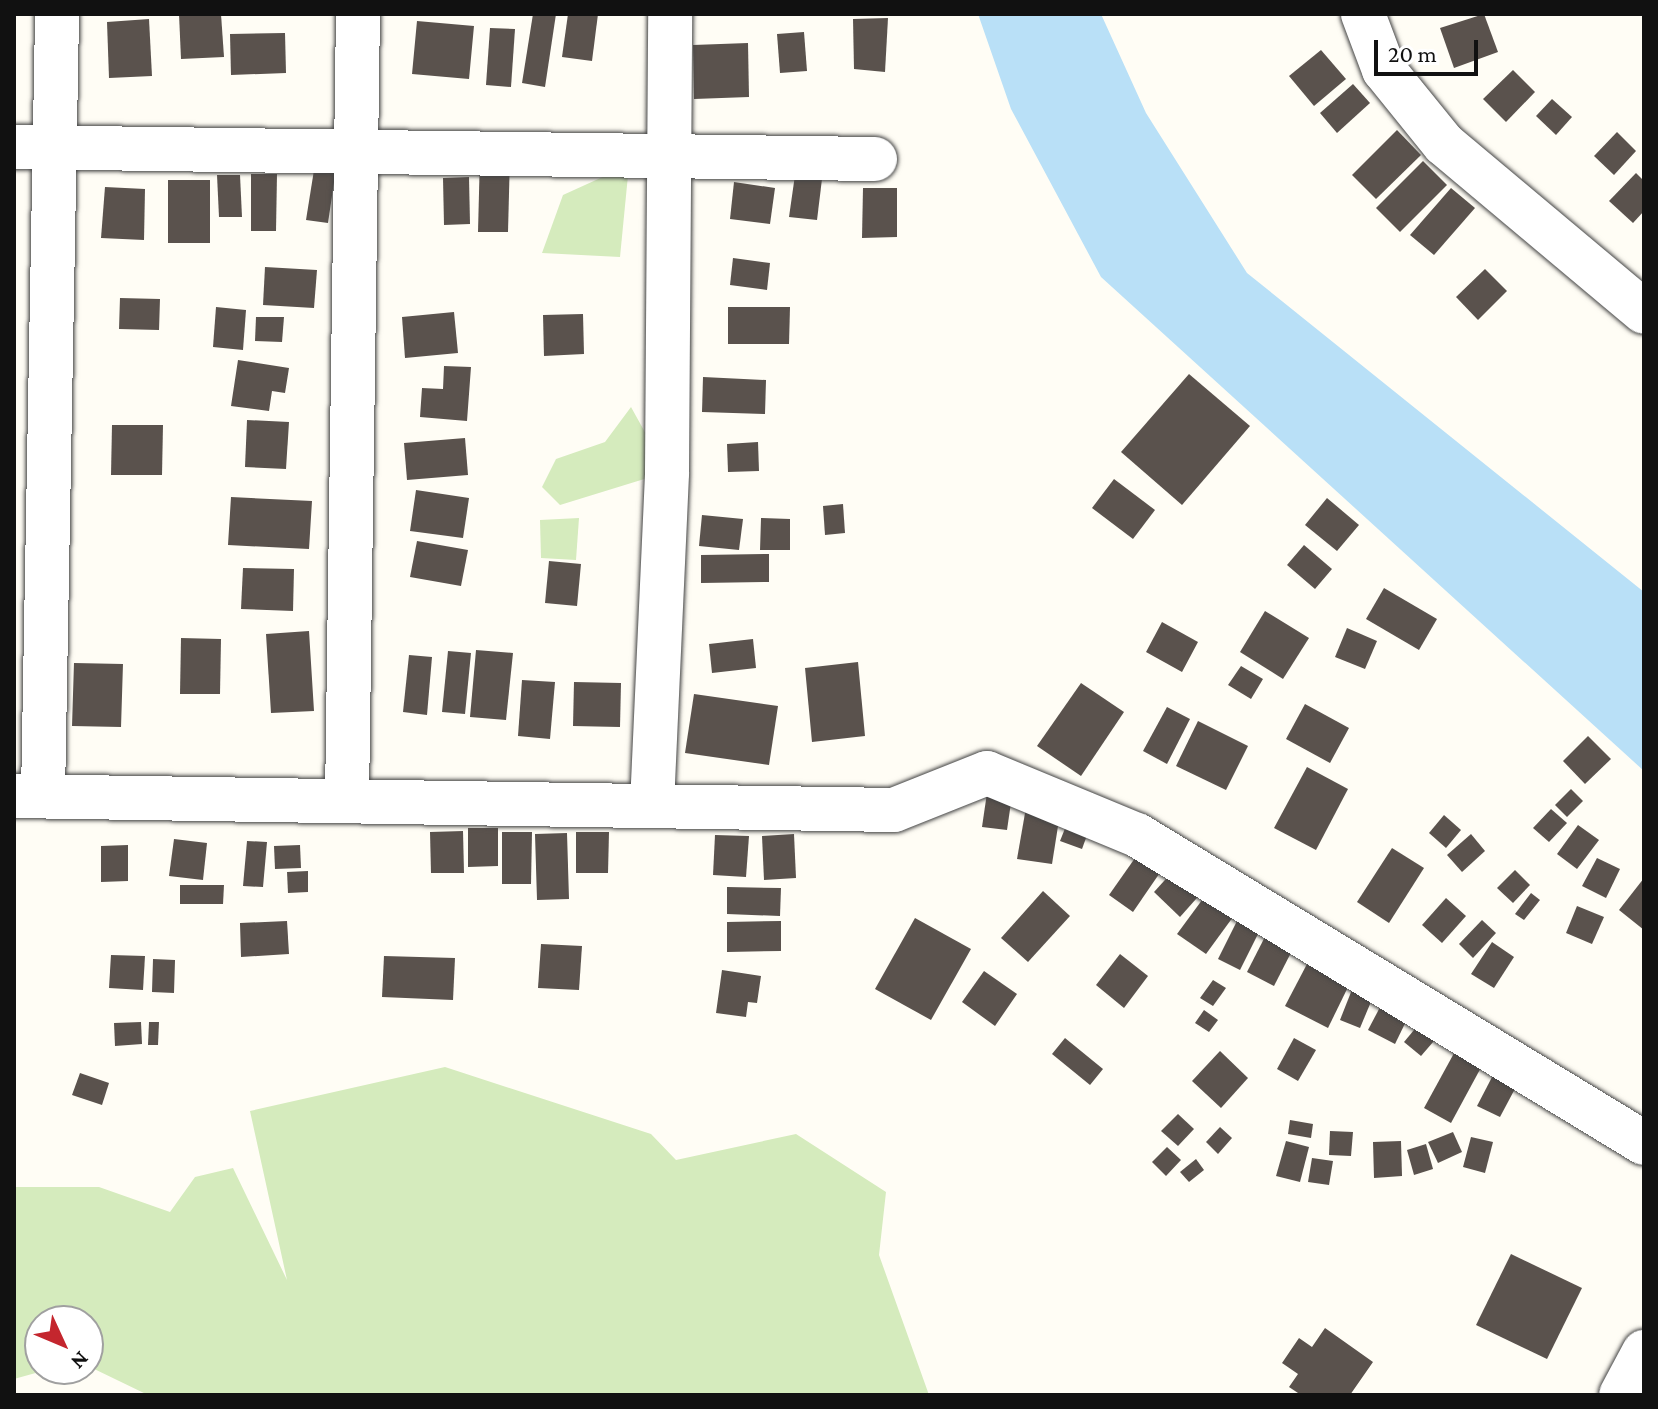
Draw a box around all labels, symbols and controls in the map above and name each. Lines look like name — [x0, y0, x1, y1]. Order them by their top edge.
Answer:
scale bar — [1378, 24, 1482, 74]
text: 20 m — [1388, 40, 1437, 67]
north arrow — [24, 1305, 104, 1385]
text: N — [66, 1347, 94, 1375]

